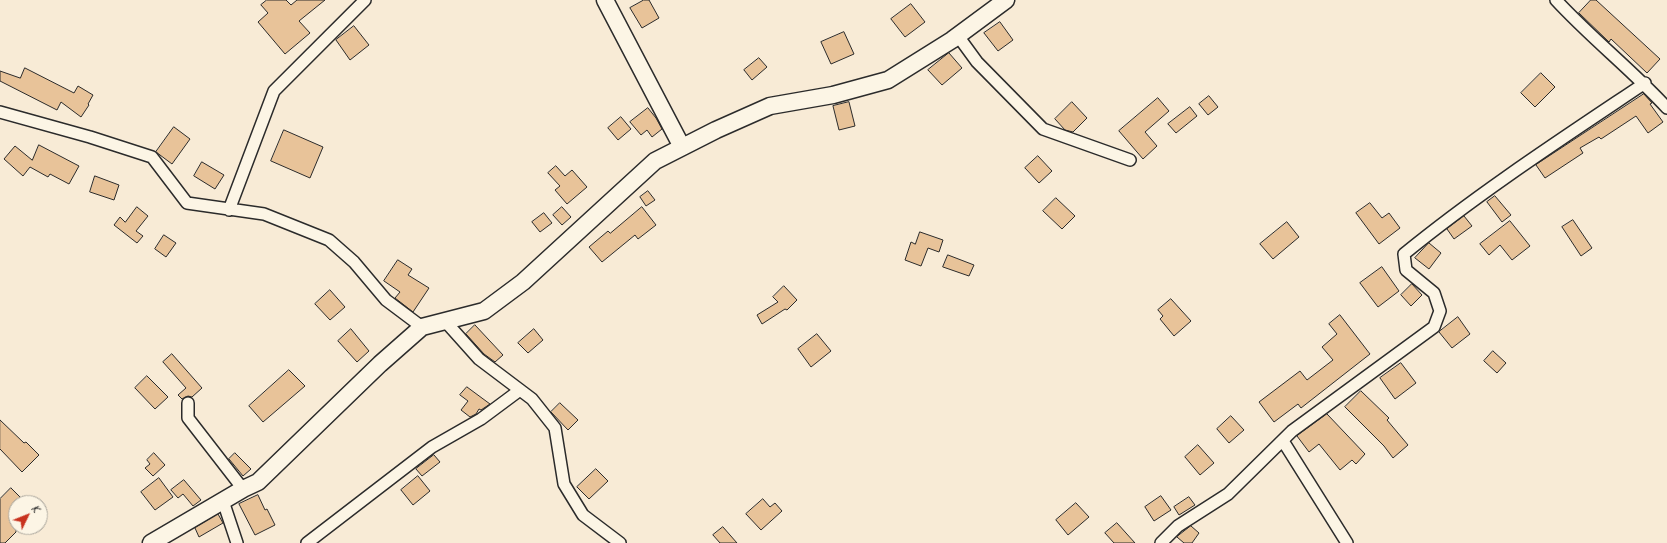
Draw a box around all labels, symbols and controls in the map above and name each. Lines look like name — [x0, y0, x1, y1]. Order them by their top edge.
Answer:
north arrow — [8, 495, 48, 535]
text: K — [29, 501, 43, 514]

